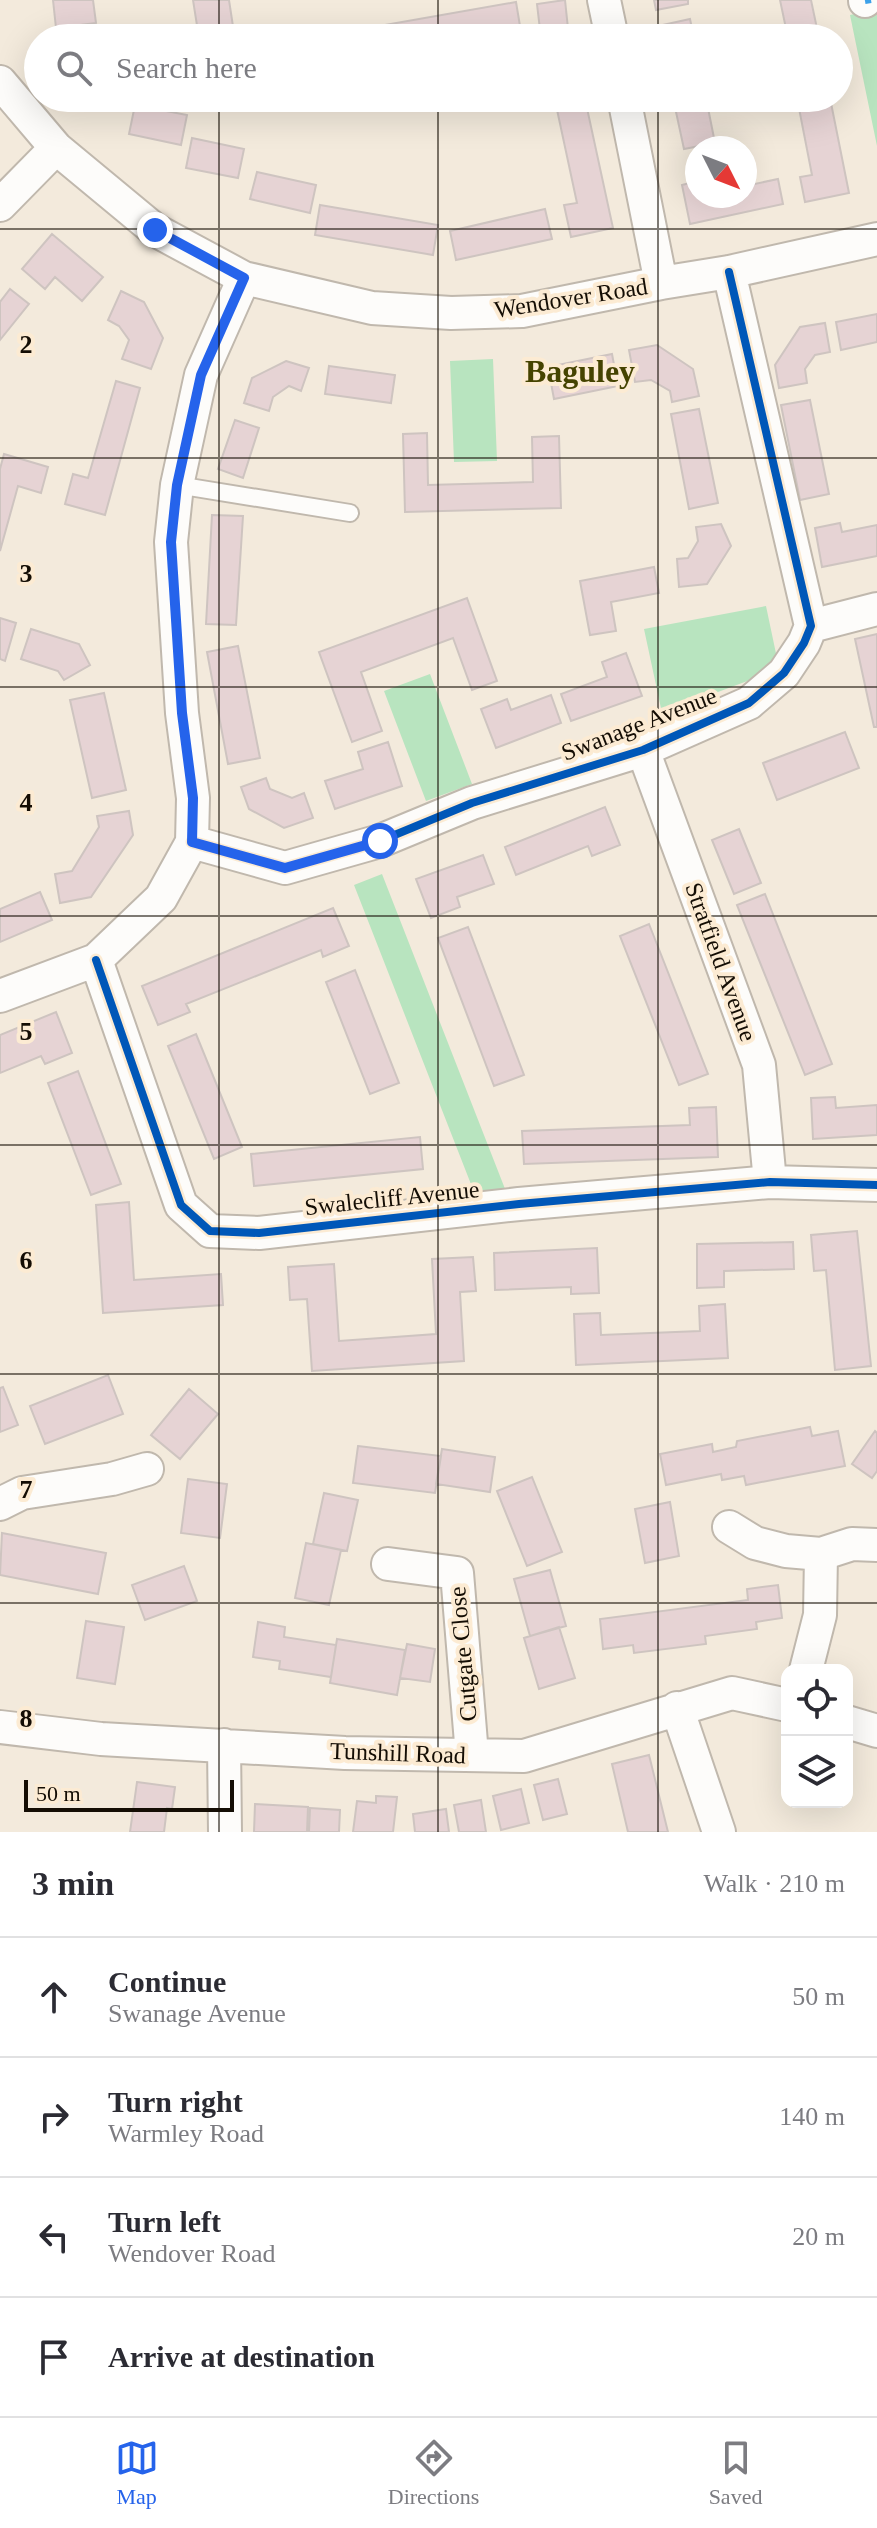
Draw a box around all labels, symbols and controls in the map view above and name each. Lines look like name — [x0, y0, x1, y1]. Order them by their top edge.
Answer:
search box — [24, 24, 853, 112]
icon: search — [52, 46, 96, 90]
text: Search here — [116, 51, 257, 84]
north arrow — [685, 136, 757, 208]
route end — [137, 212, 173, 248]
street label: Wendover Road — [493, 273, 649, 323]
text: 2 — [20, 330, 33, 359]
district label: Baguley — [525, 353, 635, 389]
text: 3 — [20, 559, 33, 588]
street label: Swanage Avenue — [558, 682, 720, 766]
text: 4 — [20, 788, 33, 817]
route start — [362, 823, 398, 859]
street label: Stratfield Avenue — [680, 879, 762, 1045]
text: 5 — [20, 1017, 33, 1046]
street label: Swalecliff Avenue — [303, 1176, 481, 1220]
text: 6 — [20, 1246, 33, 1275]
text: 7 — [20, 1475, 33, 1504]
street label: Cutgate Close — [444, 1585, 482, 1723]
map controls — [781, 1664, 853, 1808]
button: locate — [781, 1664, 853, 1736]
text: 8 — [20, 1704, 33, 1733]
button: layers — [781, 1736, 853, 1808]
street label: Tunshill Road — [330, 1738, 466, 1768]
scale bar — [24, 1776, 234, 1812]
text: 50 m — [36, 1781, 81, 1806]
text: 3 min — [32, 1865, 114, 1902]
text: Walk · 210 m — [703, 1869, 845, 1898]
text: Continue — [108, 1965, 226, 1998]
icon: ahead — [32, 1975, 76, 2019]
text: 50 m — [792, 1982, 845, 2011]
text: Swanage Avenue — [108, 1999, 286, 2028]
text: Turn right — [108, 2085, 243, 2118]
icon: right — [32, 2095, 76, 2139]
text: 140 m — [779, 2102, 845, 2131]
text: Warmley Road — [108, 2119, 264, 2148]
text: Turn left — [108, 2205, 221, 2238]
icon: left — [32, 2215, 76, 2259]
text: 20 m — [792, 2222, 845, 2251]
text: Wendover Road — [108, 2239, 276, 2268]
icon: arrive — [32, 2335, 76, 2379]
text: Arrive at destination — [108, 2340, 375, 2373]
tab: Map — [115, 2436, 159, 2510]
tab: Directions — [388, 2436, 479, 2510]
tab: Saved — [709, 2436, 762, 2510]

